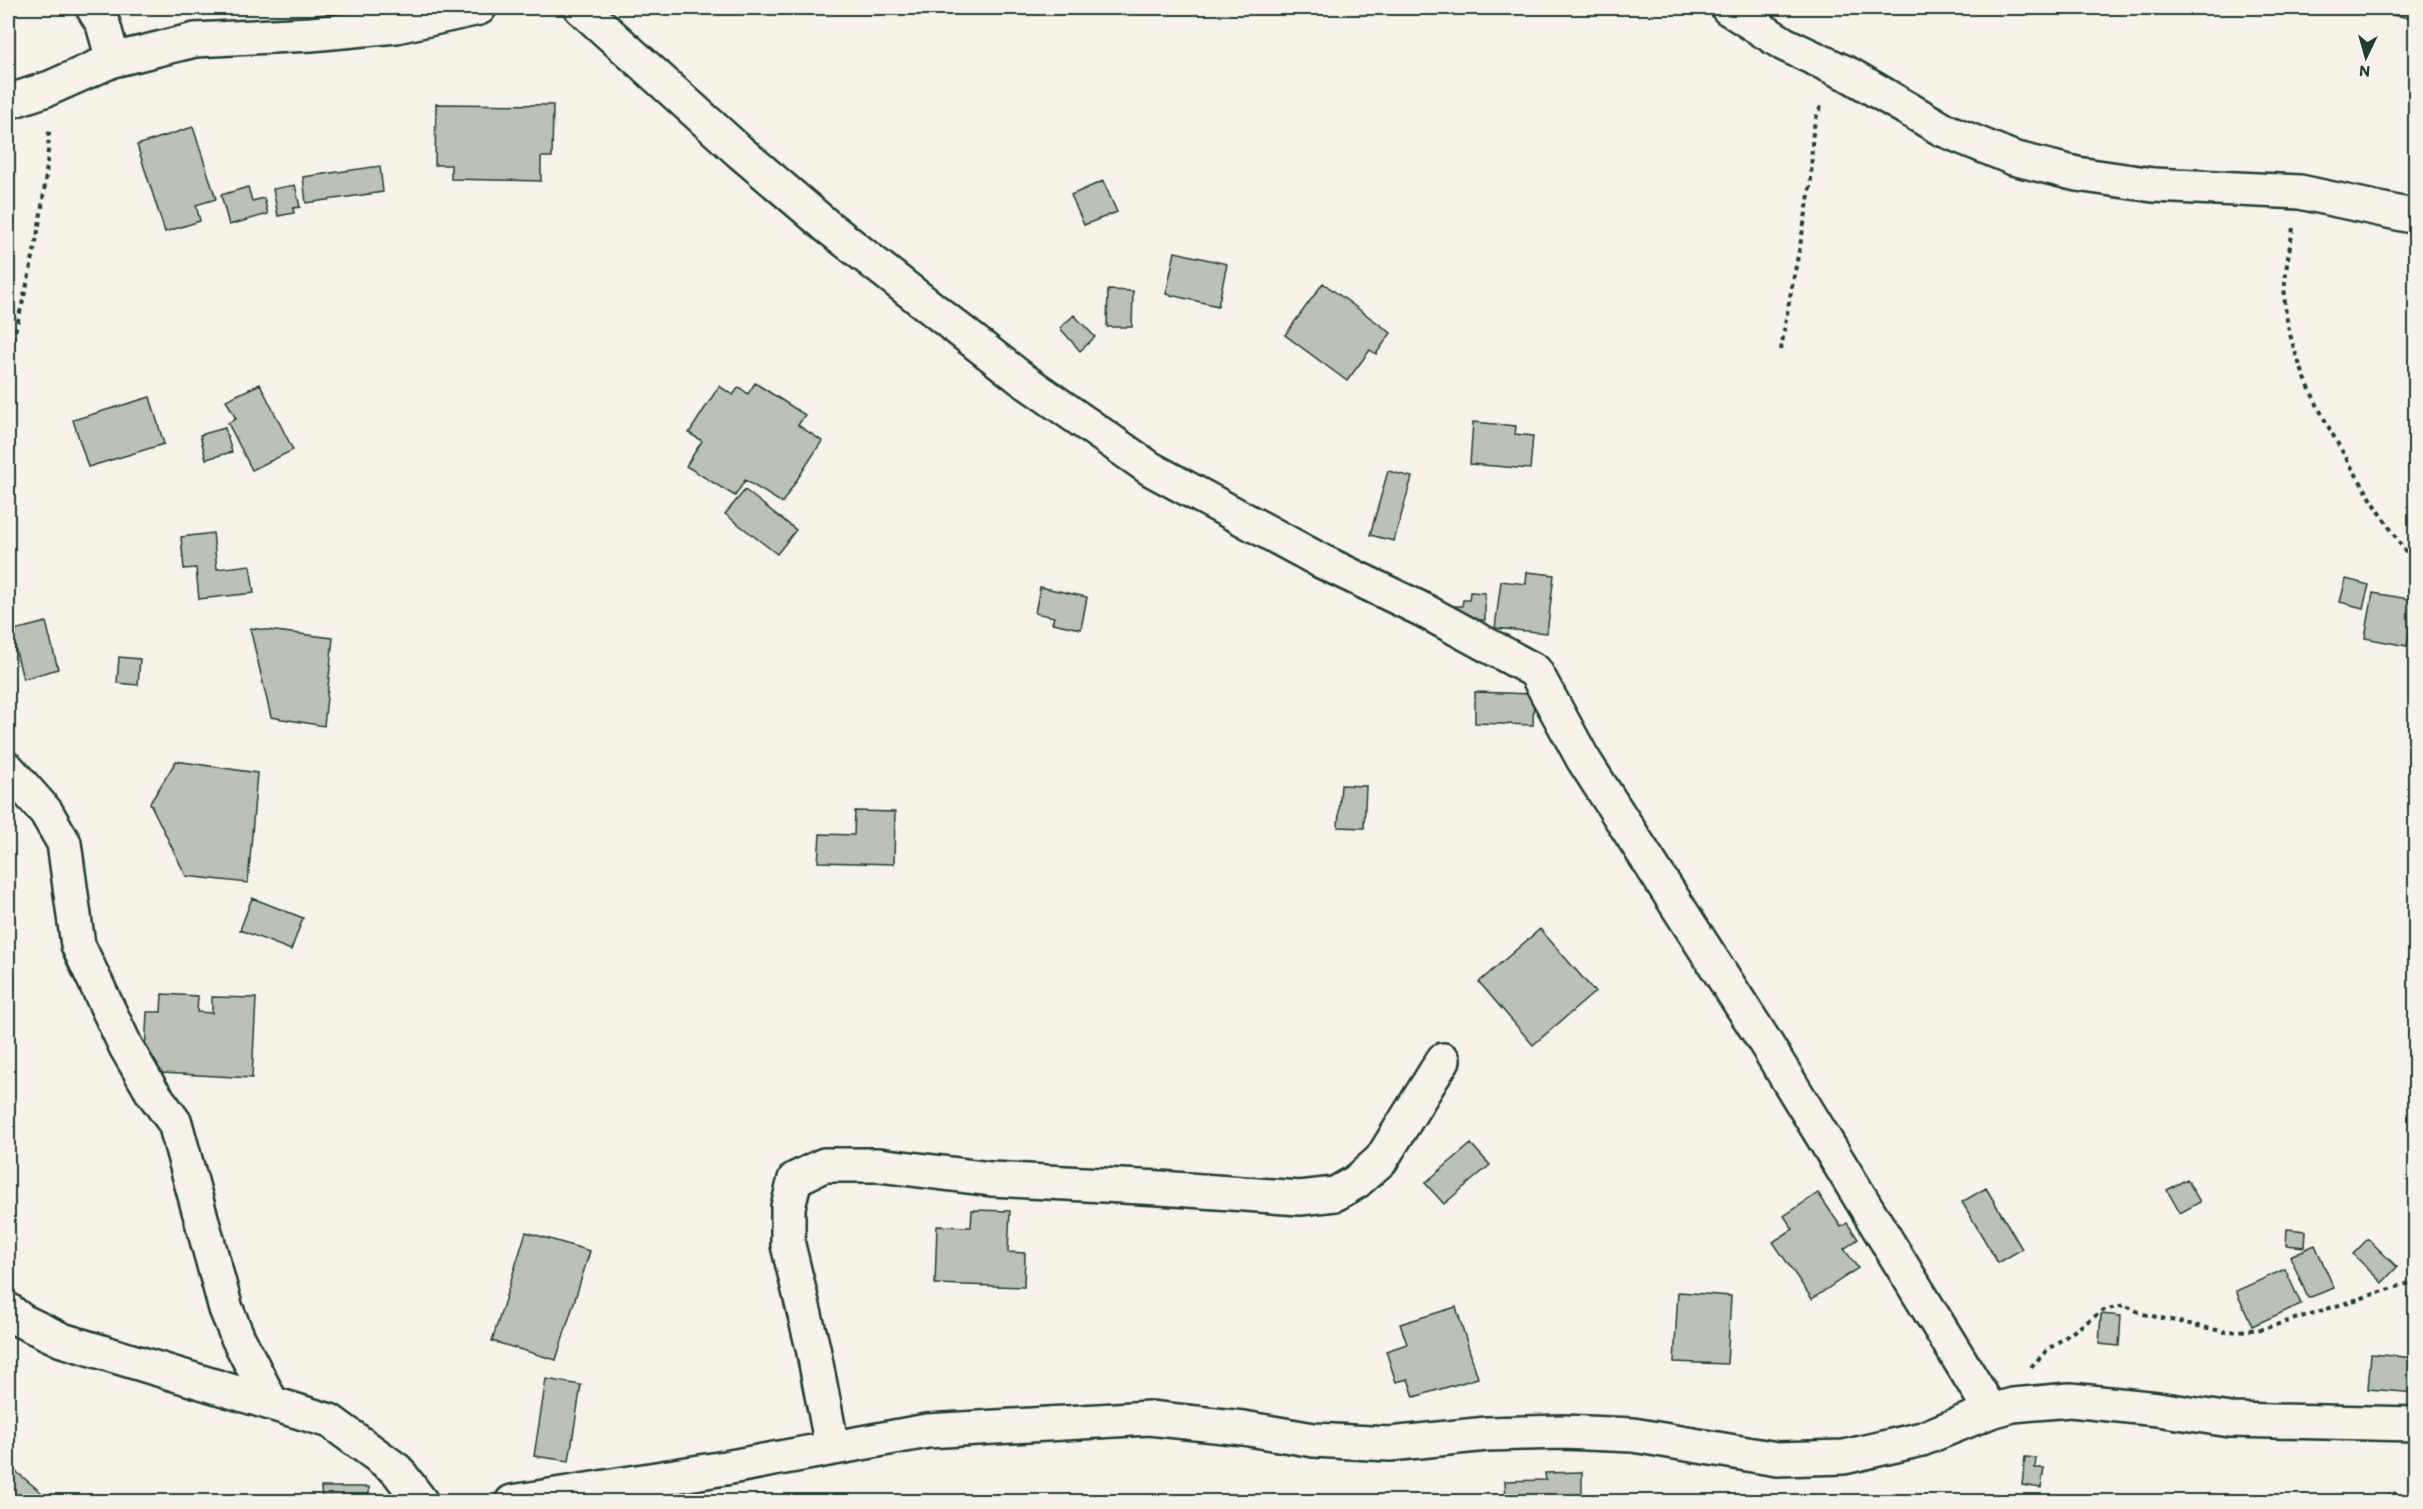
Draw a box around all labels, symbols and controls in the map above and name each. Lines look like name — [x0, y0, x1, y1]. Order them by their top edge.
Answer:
north arrow — [2336, 27, 2396, 87]
text: N — [2359, 62, 2371, 81]

